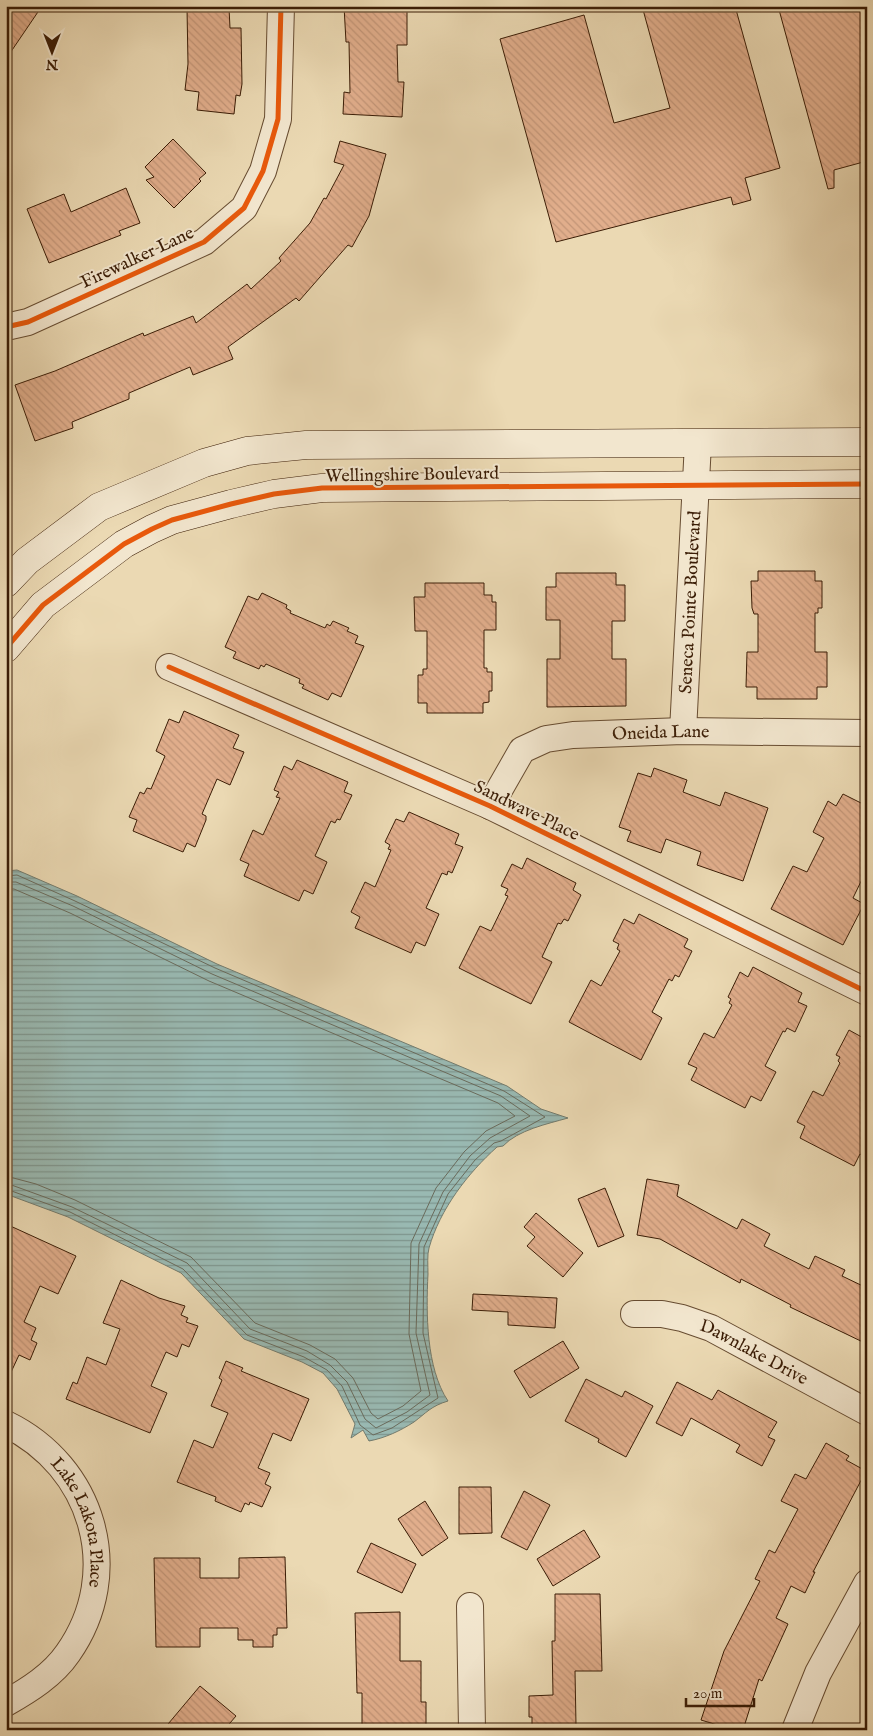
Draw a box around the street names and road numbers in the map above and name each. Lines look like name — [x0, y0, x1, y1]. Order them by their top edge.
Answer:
street label: Firewalker Lane — [77, 222, 198, 295]
street label: Wellingshire Boulevard — [325, 462, 500, 489]
street label: Seneca Pointe Boulevard — [675, 510, 707, 694]
street label: Oneida Lane — [612, 721, 709, 747]
street label: Sandwave Place — [470, 776, 583, 847]
street label: Dawnlake Drive — [696, 1315, 812, 1391]
street label: Lake Lakota Place — [45, 1453, 107, 1589]

